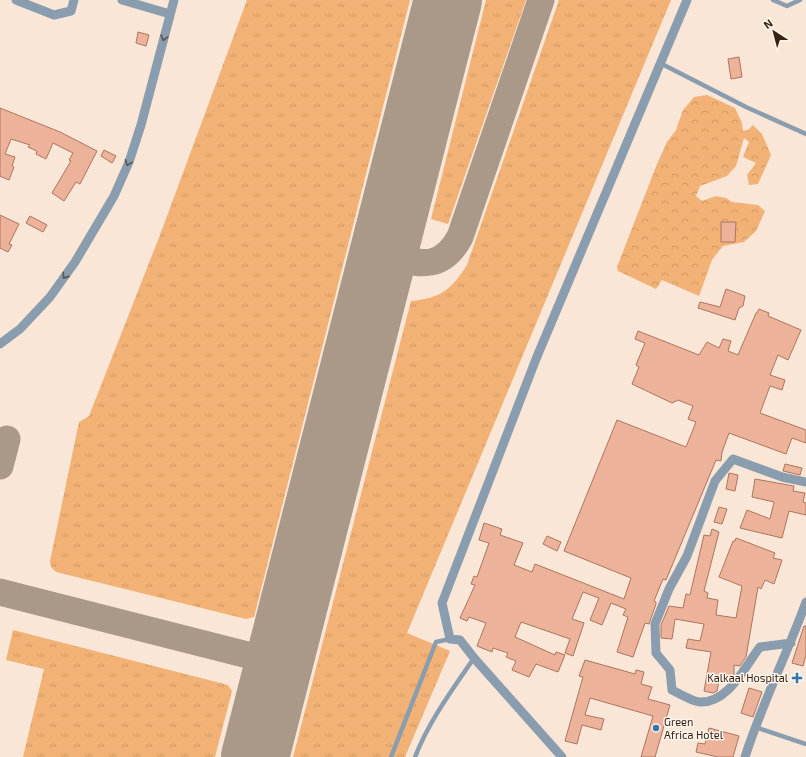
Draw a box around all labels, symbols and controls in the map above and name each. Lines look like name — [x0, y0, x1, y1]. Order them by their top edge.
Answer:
north arrow — [754, 12, 794, 52]
text: N — [761, 16, 775, 31]
one-way arrow — [160, 34, 169, 41]
one-way arrow — [125, 159, 133, 166]
one-way arrow — [62, 272, 70, 279]
place label: Kalkaal Hospital — [707, 671, 789, 684]
marker: Kalkaal Hospital — [791, 672, 803, 684]
place label: Green Africa Hotel — [664, 715, 724, 741]
marker: Green Africa Hotel — [651, 723, 661, 733]

